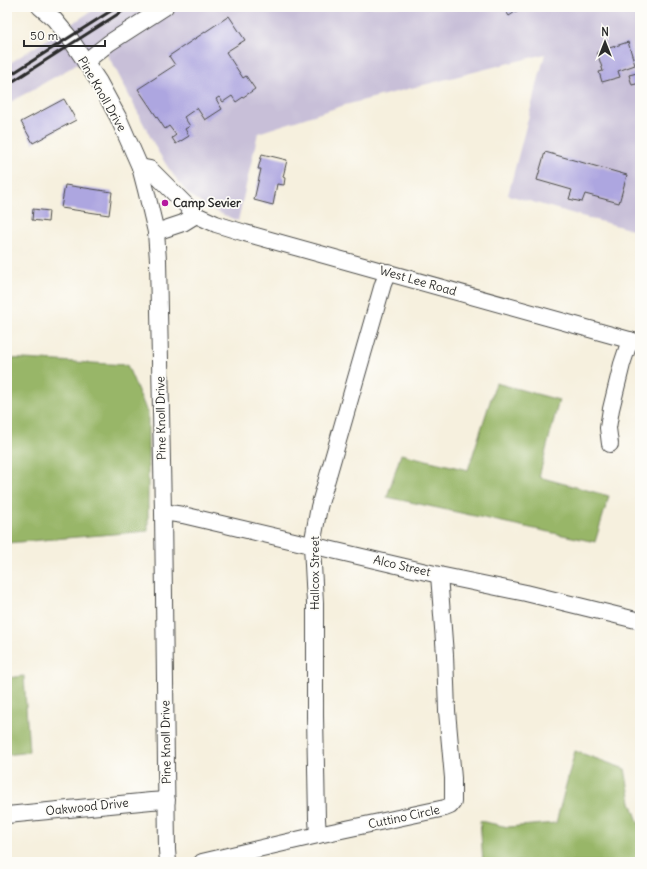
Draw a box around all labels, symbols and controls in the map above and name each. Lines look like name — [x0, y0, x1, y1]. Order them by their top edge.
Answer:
scale bar — [24, 22, 105, 48]
north arrow — [585, 22, 625, 62]
text: N — [601, 25, 609, 39]
text: 50 m — [30, 28, 59, 43]
street label: Pine Knoll Drive — [75, 54, 130, 134]
place label: Camp Sevier — [173, 195, 241, 211]
marker: Camp Sevier — [160, 198, 170, 208]
street label: West Lee Road — [378, 262, 458, 299]
street label: Pine Knoll Drive — [152, 376, 169, 460]
street label: Hallcox Street — [307, 536, 322, 610]
street label: Alco Street — [372, 552, 432, 579]
street label: Pine Knoll Drive — [157, 700, 174, 784]
street label: Oakwood Drive — [45, 795, 129, 818]
street label: Cuttino Circle — [367, 802, 441, 831]

